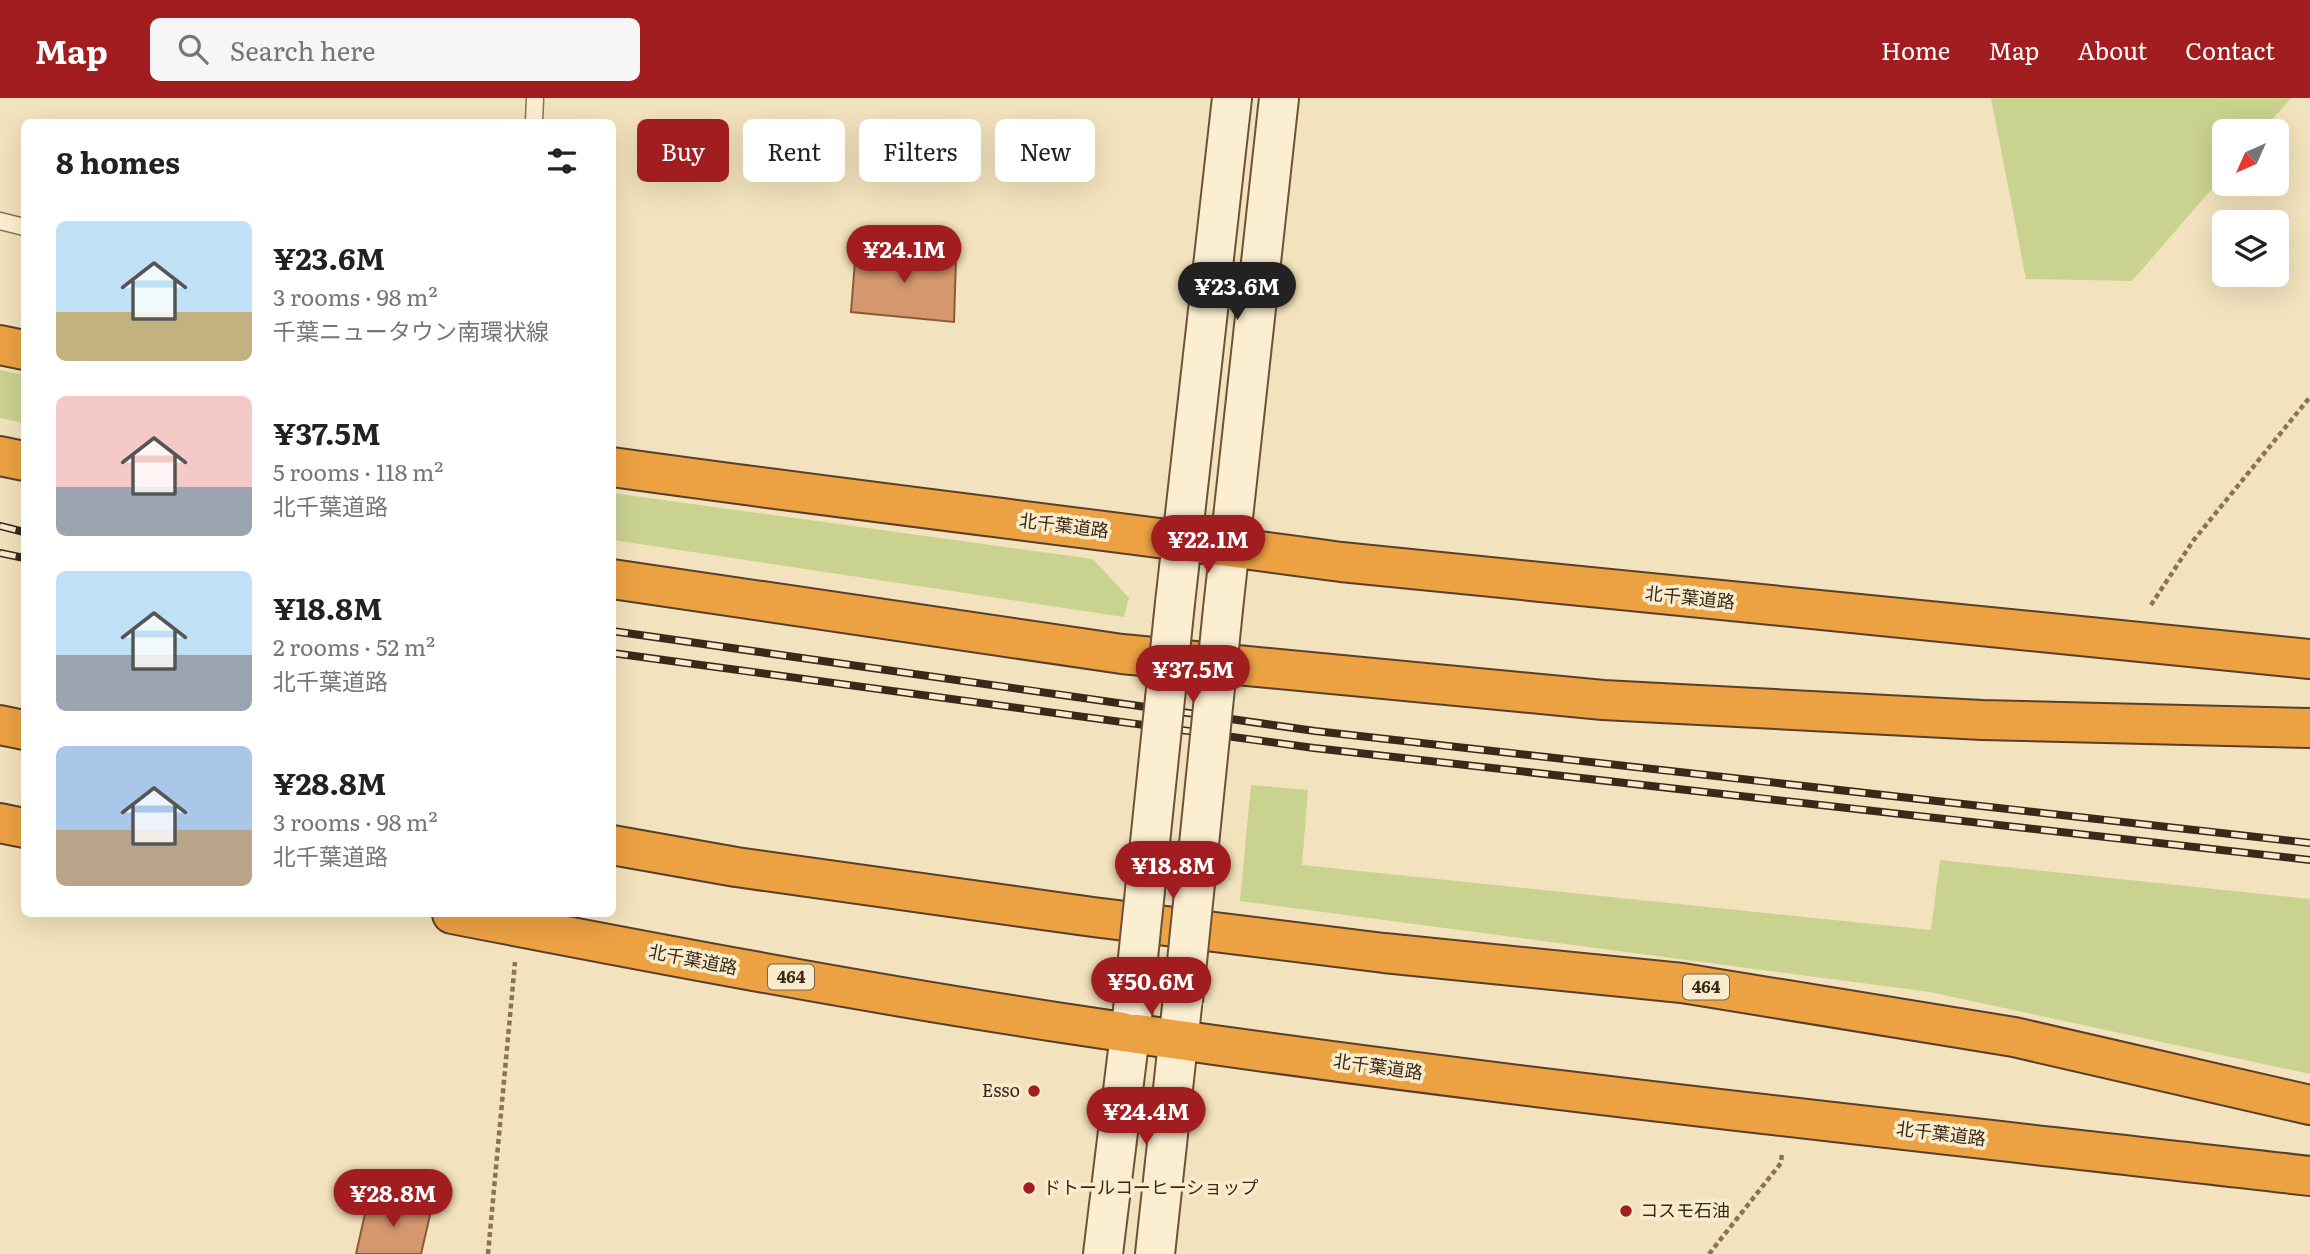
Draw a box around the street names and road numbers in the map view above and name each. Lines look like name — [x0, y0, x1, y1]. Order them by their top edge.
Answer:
street label: 北千葉道路 — [1018, 506, 1110, 543]
street label: 北千葉道路 — [1644, 578, 1736, 615]
street label: 北千葉道路 — [647, 937, 740, 980]
road number: 464 — [768, 964, 814, 990]
road number: 464 — [1683, 974, 1729, 1000]
street label: 北千葉道路 — [1332, 1046, 1425, 1085]
street label: 北千葉道路 — [1895, 1114, 1987, 1151]

